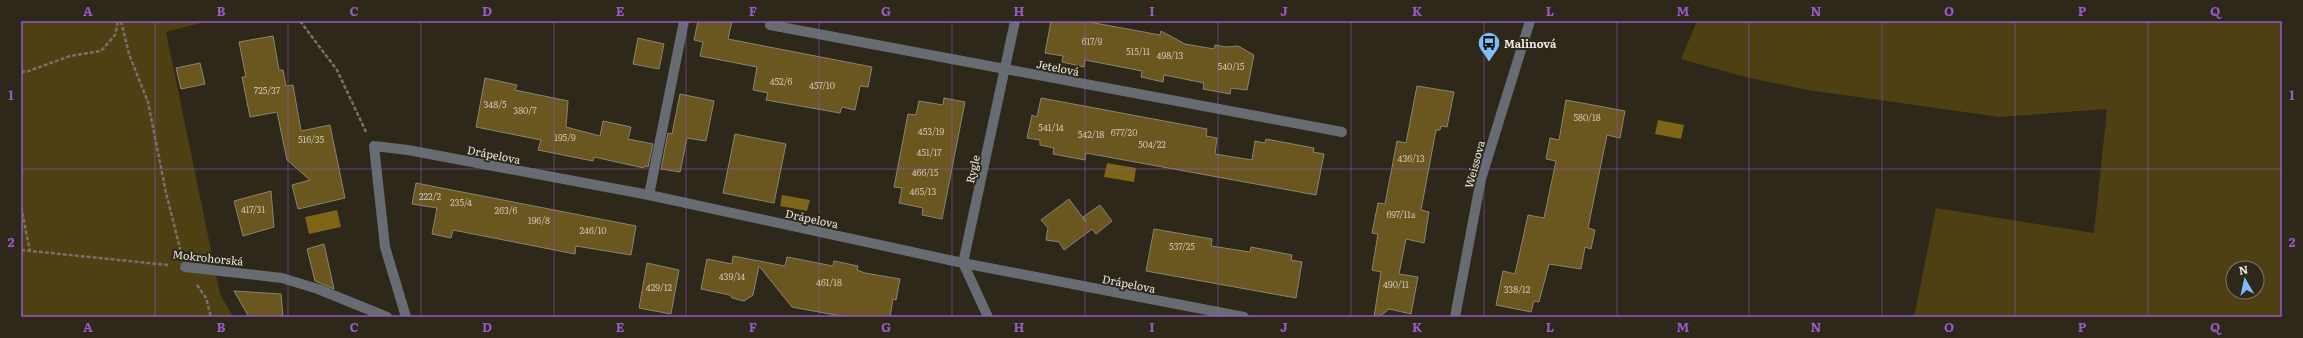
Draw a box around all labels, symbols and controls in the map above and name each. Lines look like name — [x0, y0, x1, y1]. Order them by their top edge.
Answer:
text: A — [83, 1, 93, 20]
text: B — [217, 1, 226, 20]
text: C — [349, 1, 359, 20]
text: D — [482, 1, 492, 20]
text: E — [616, 1, 625, 20]
text: F — [749, 1, 757, 20]
text: G — [881, 1, 891, 20]
text: H — [1014, 1, 1025, 20]
text: I — [1149, 1, 1155, 20]
text: J — [1280, 1, 1288, 20]
text: K — [1412, 1, 1423, 20]
text: L — [1546, 1, 1554, 20]
text: M — [1677, 1, 1690, 20]
text: N — [1811, 1, 1822, 20]
text: O — [1944, 1, 1954, 20]
text: P — [2078, 1, 2087, 20]
text: Q — [2210, 1, 2222, 20]
bus stop icon: Malinová — [1476, 30, 1502, 63]
house number: 617/9 — [1082, 34, 1103, 48]
place label: Malinová — [1504, 35, 1557, 51]
house number: 515/11 — [1126, 44, 1150, 58]
house number: 498/13 — [1156, 48, 1184, 62]
street label: Jetelová — [1035, 55, 1081, 79]
house number: 540/15 — [1218, 59, 1245, 73]
house number: 452/6 — [770, 74, 793, 88]
house number: 457/10 — [809, 78, 835, 92]
house number: 725/37 — [254, 83, 281, 97]
text: 1 — [8, 85, 14, 104]
text: 1 — [2289, 85, 2295, 104]
house number: 348/5 — [483, 97, 507, 111]
house number: 380/7 — [513, 103, 537, 117]
house number: 580/18 — [1573, 110, 1601, 124]
house number: 541/14 — [1038, 120, 1064, 134]
house number: 453/19 — [918, 124, 945, 138]
house number: 677/20 — [1111, 125, 1137, 139]
house number: 542/18 — [1078, 127, 1104, 141]
house number: 195/9 — [554, 130, 576, 144]
house number: 516/35 — [298, 132, 324, 146]
house number: 504/22 — [1138, 137, 1166, 151]
street label: Weissova — [1460, 138, 1488, 190]
street label: Drápelova — [466, 141, 522, 167]
house number: 451/17 — [916, 145, 942, 159]
house number: 436/13 — [1397, 151, 1425, 165]
street label: Rygle — [961, 153, 983, 185]
house number: 466/15 — [912, 165, 939, 179]
house number: 465/13 — [910, 184, 936, 198]
house number: 222/2 — [419, 189, 441, 203]
house number: 235/4 — [450, 195, 472, 209]
house number: 417/31 — [241, 202, 265, 216]
house number: 263/6 — [495, 203, 518, 217]
street label: Drápelova — [784, 205, 840, 231]
house number: 697/11a — [1386, 207, 1416, 221]
house number: 196/8 — [528, 213, 550, 227]
house number: 246/10 — [579, 223, 607, 237]
text: 2 — [8, 232, 15, 251]
text: 2 — [2289, 232, 2296, 251]
house number: 537/25 — [1169, 239, 1195, 253]
street label: Mokrohorská — [172, 245, 244, 269]
north arrow — [2225, 260, 2265, 300]
text: N — [2237, 261, 2249, 278]
house number: 439/14 — [719, 269, 745, 283]
street label: Drápelova — [1101, 270, 1157, 296]
house number: 461/18 — [816, 275, 842, 289]
house number: 490/11 — [1383, 277, 1409, 291]
house number: 429/12 — [646, 280, 673, 294]
house number: 338/12 — [1504, 282, 1531, 296]
text: A — [83, 317, 93, 336]
text: B — [217, 317, 226, 336]
text: C — [349, 317, 359, 336]
text: D — [482, 317, 492, 336]
text: E — [616, 317, 625, 336]
text: F — [749, 317, 757, 336]
text: G — [881, 317, 891, 336]
text: H — [1014, 317, 1025, 336]
text: I — [1149, 317, 1155, 336]
text: J — [1280, 317, 1288, 336]
text: K — [1412, 317, 1423, 336]
text: L — [1546, 317, 1554, 336]
text: M — [1677, 317, 1690, 336]
text: N — [1811, 317, 1822, 336]
text: O — [1944, 317, 1954, 336]
text: P — [2078, 317, 2087, 336]
text: Q — [2210, 317, 2222, 336]

